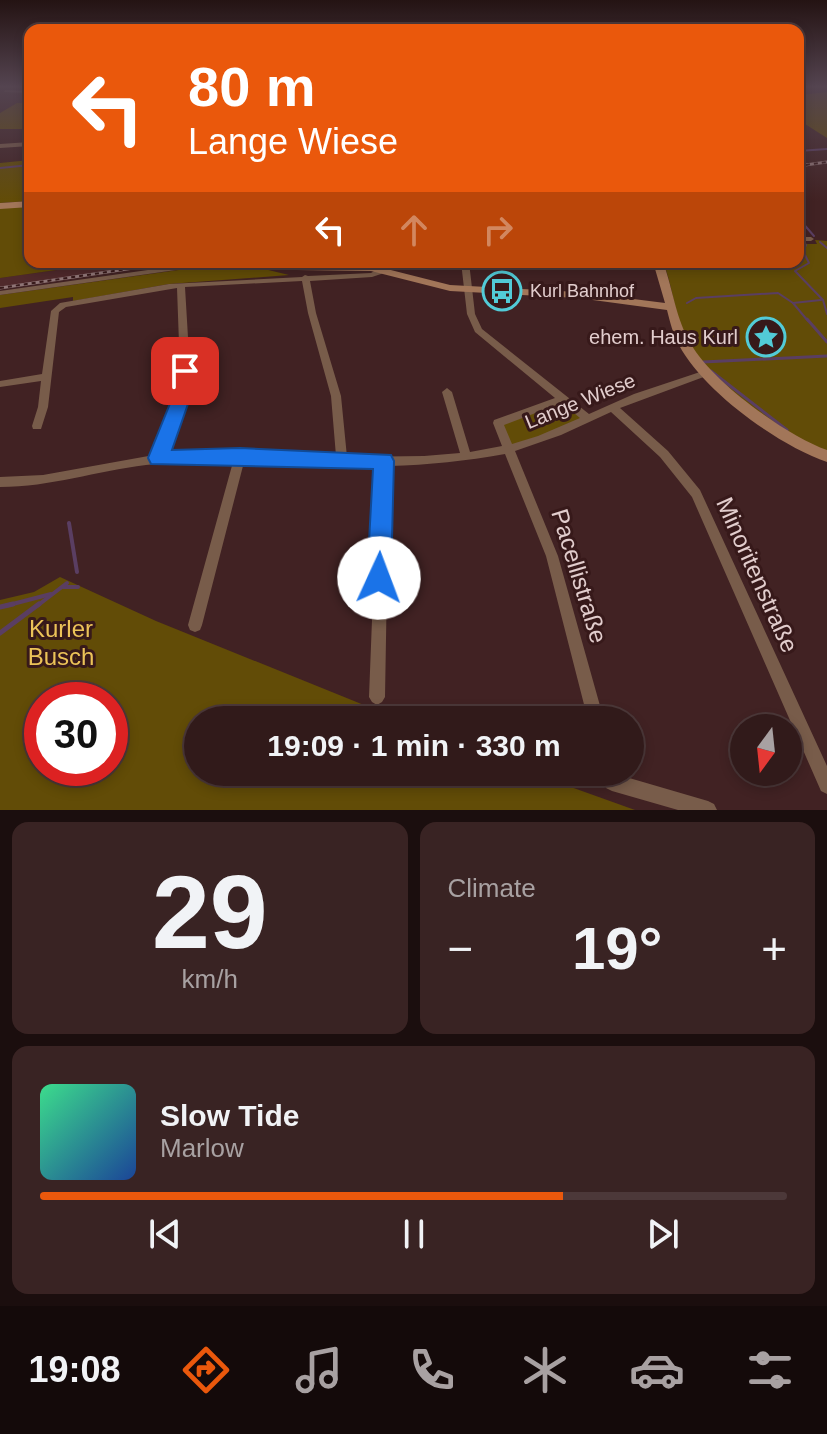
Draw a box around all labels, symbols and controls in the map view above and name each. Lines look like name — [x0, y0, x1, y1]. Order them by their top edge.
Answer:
text: 80 m — [188, 55, 316, 118]
icon: left — [56, 56, 160, 160]
text: Lange Wiese — [188, 121, 398, 162]
icon: left — [308, 208, 352, 252]
icon: ahead — [392, 208, 436, 252]
icon: right — [476, 208, 520, 252]
bus stop icon: Kurl Bahnhof — [481, 270, 523, 312]
place label: Kurl Bahnhof — [530, 281, 635, 301]
place icon: ehem. Haus Kurl — [745, 316, 787, 358]
place label: ehem. Haus Kurl — [589, 326, 738, 348]
pin — [151, 337, 219, 405]
icon: arrive — [163, 349, 207, 393]
street label: Lange Wiese — [522, 369, 638, 433]
street label: Minoritenstraße — [711, 493, 804, 656]
street label: Pacellistraße — [546, 506, 613, 646]
position arrow — [337, 536, 421, 620]
park label: Kurler Busch — [28, 615, 94, 670]
speed limit sign: 30 — [24, 682, 128, 786]
north arrow — [730, 714, 802, 786]
map controls — [730, 714, 802, 786]
text: 19:09 · 1 min · 330 m — [267, 729, 561, 762]
text: 29 — [152, 854, 268, 970]
text: Climate — [448, 873, 536, 903]
text: 19° — [572, 915, 663, 982]
text: − — [448, 924, 473, 973]
text: + — [761, 924, 787, 973]
text: km/h — [182, 964, 238, 994]
text: Slow Tide — [160, 1099, 299, 1132]
text: Marlow — [160, 1133, 244, 1163]
icon: previous — [143, 1212, 187, 1256]
icon: pause — [392, 1212, 436, 1256]
icon: next — [641, 1212, 685, 1256]
icon: directions — [178, 1342, 234, 1398]
icon: music — [291, 1342, 347, 1398]
icon: phone — [404, 1342, 460, 1398]
icon: climate — [517, 1342, 573, 1398]
icon: car — [629, 1342, 685, 1398]
icon: filters — [742, 1342, 798, 1398]
text: 19:08 — [28, 1349, 121, 1390]

